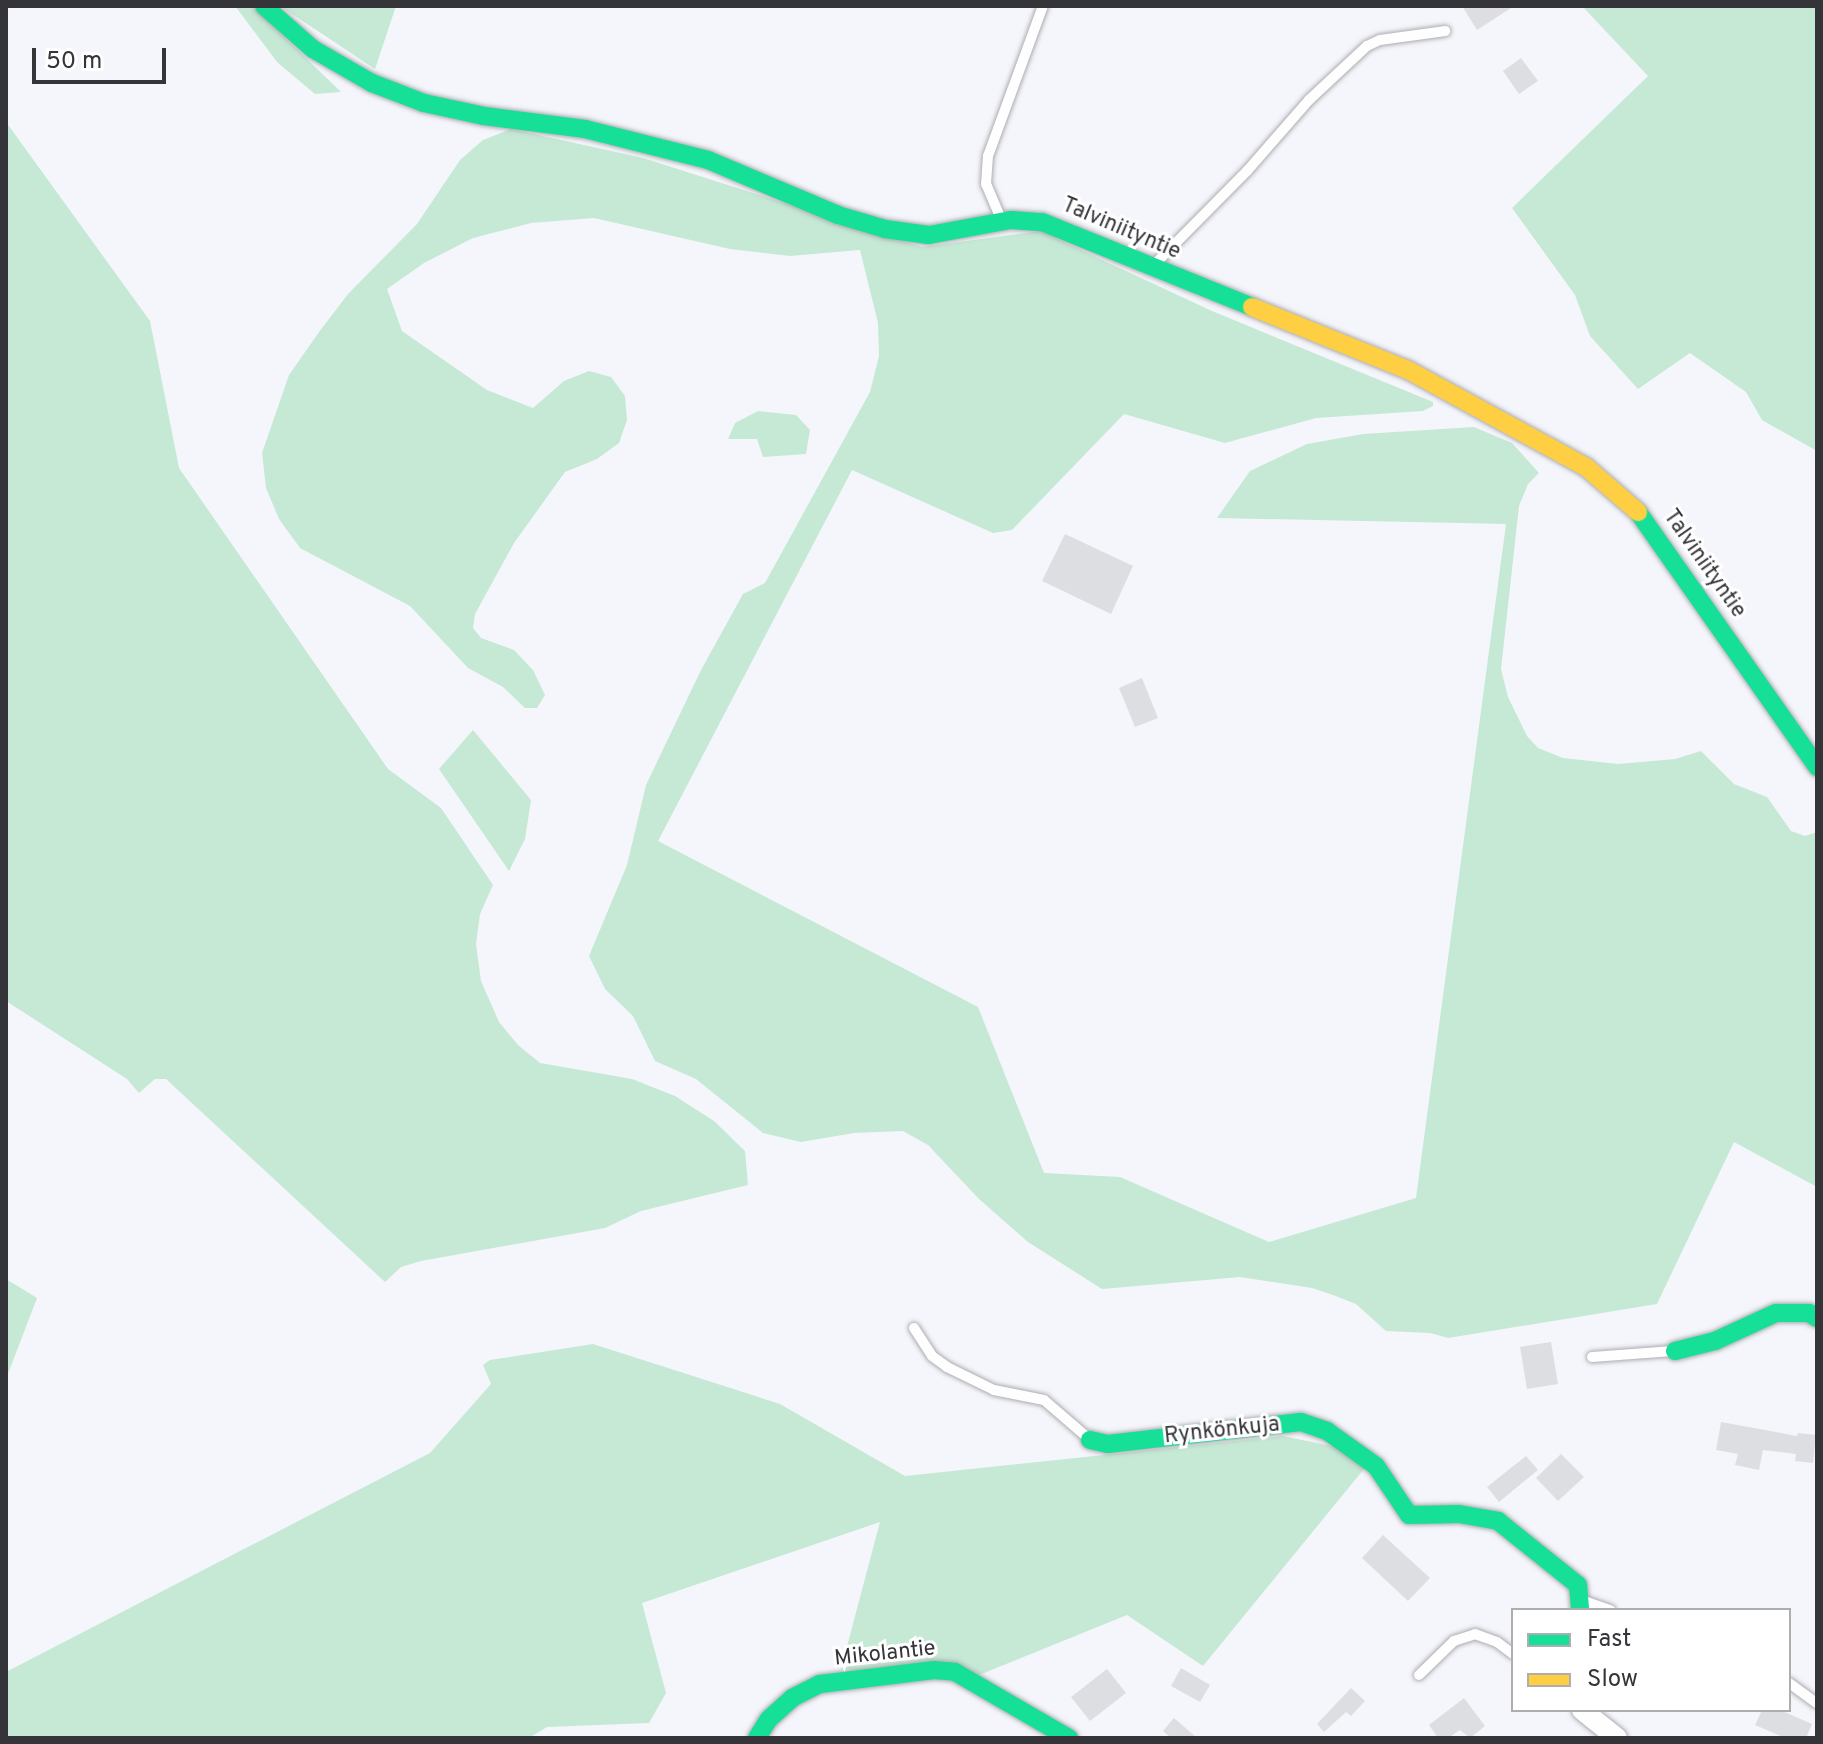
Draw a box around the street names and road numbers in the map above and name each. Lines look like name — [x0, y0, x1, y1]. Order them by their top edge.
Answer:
street label: Talviniityntie — [1058, 192, 1184, 266]
street label: Talviniityntie — [1657, 505, 1751, 623]
street label: Rynkönkuja — [1163, 1412, 1281, 1450]
street label: Mikolantie — [833, 1636, 937, 1672]

